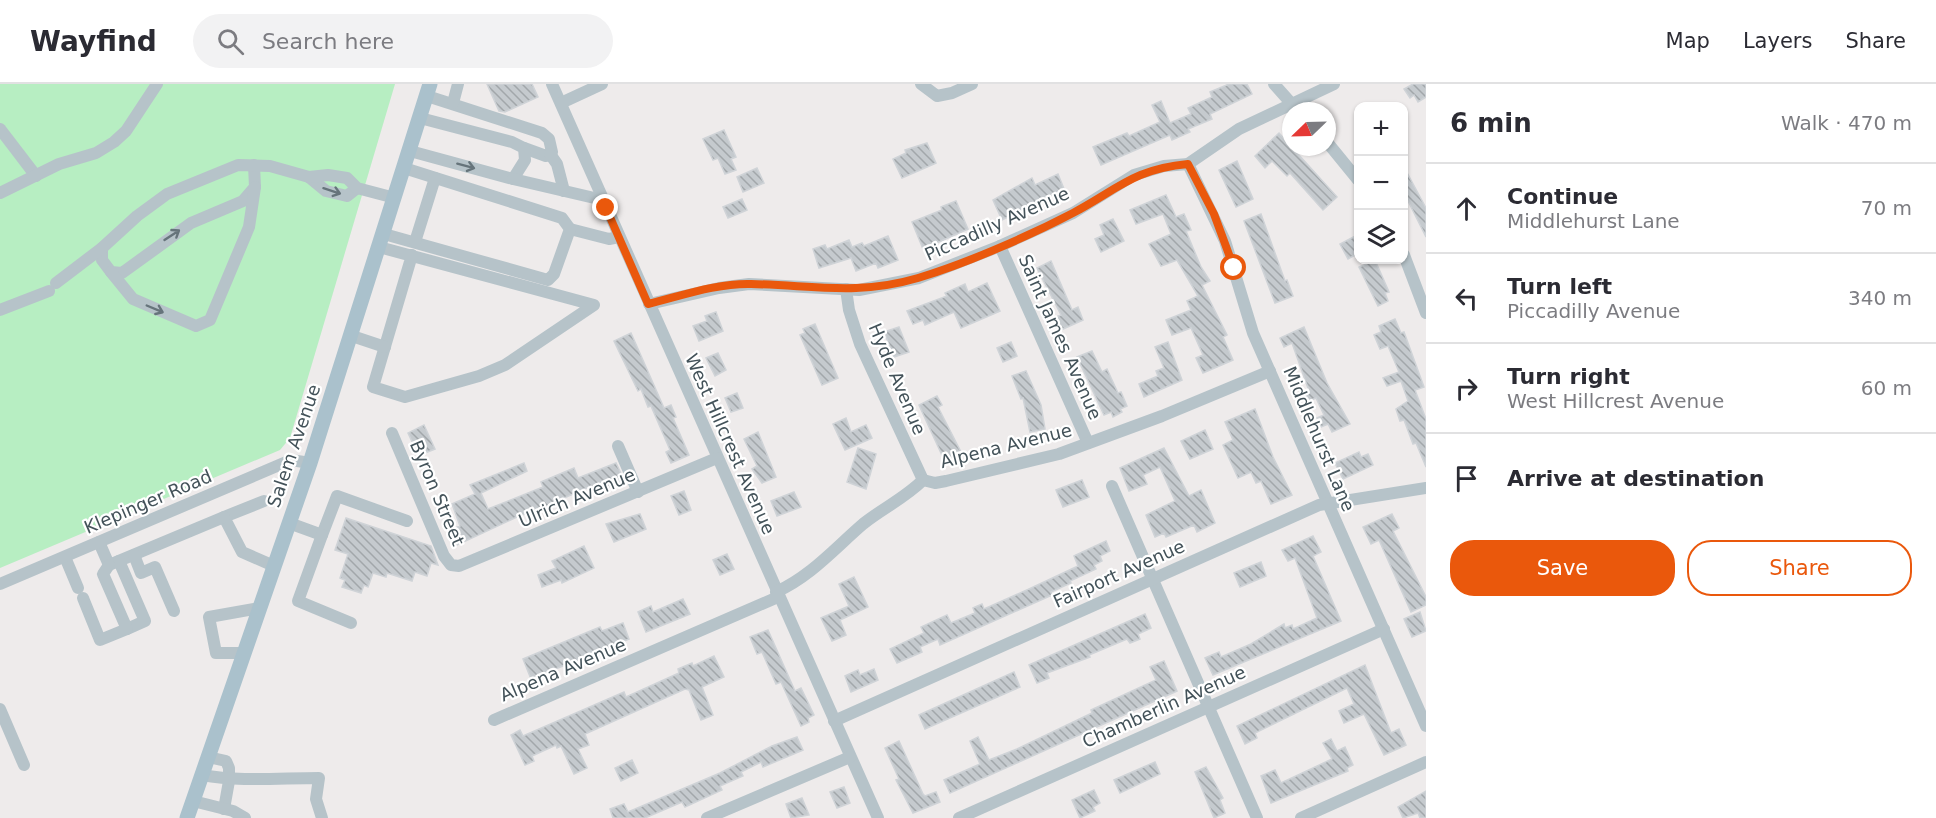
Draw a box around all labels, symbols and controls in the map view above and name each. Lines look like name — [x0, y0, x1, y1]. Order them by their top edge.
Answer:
search box — [193, 14, 613, 68]
text: Wayfind — [30, 25, 157, 58]
icon: search — [214, 25, 247, 58]
text: Search here — [262, 29, 394, 54]
text: Map — [1666, 29, 1710, 53]
text: Layers — [1743, 29, 1812, 53]
text: Share — [1845, 29, 1906, 53]
north arrow — [1282, 102, 1336, 156]
map controls — [1354, 102, 1408, 264]
button: + — [1354, 102, 1408, 156]
text: 6 min — [1450, 108, 1532, 138]
text: Walk · 470 m — [1781, 111, 1912, 135]
button: − — [1354, 156, 1408, 210]
one-way arrow — [456, 161, 475, 172]
street label: Piccadilly Avenue — [921, 182, 1072, 265]
text: Continue — [1507, 184, 1618, 209]
one-way arrow — [323, 187, 341, 198]
icon: ahead — [1450, 192, 1483, 225]
route end — [592, 194, 618, 220]
text: 70 m — [1861, 196, 1912, 220]
text: Middlehurst Lane — [1507, 209, 1680, 233]
button: layers — [1354, 210, 1408, 264]
one-way arrow — [163, 229, 180, 241]
street label: Saint James Avenue — [1015, 251, 1106, 423]
route start — [1220, 254, 1246, 280]
text: Turn left — [1507, 274, 1612, 299]
icon: left — [1450, 282, 1483, 315]
text: 340 m — [1848, 286, 1912, 310]
text: Piccadilly Avenue — [1507, 299, 1680, 323]
one-way arrow — [146, 304, 164, 315]
street label: Hyde Avenue — [864, 320, 930, 438]
street label: West Hillcrest Avenue — [681, 350, 780, 537]
street label: Middlehurst Lane — [1279, 363, 1359, 514]
text: Turn right — [1507, 364, 1630, 389]
icon: right — [1450, 372, 1483, 405]
text: 60 m — [1861, 376, 1912, 400]
street label: Salem Avenue — [263, 382, 324, 510]
text: West Hillcrest Avenue — [1507, 389, 1724, 413]
street label: Alpena Avenue — [938, 419, 1074, 472]
street label: Byron Street — [406, 437, 469, 549]
icon: arrive — [1450, 462, 1483, 495]
street label: Ulrich Avenue — [515, 464, 638, 532]
street label: Klepinger Road — [81, 465, 215, 538]
text: Arrive at destination — [1507, 466, 1764, 491]
street label: Fairport Avenue — [1050, 535, 1188, 612]
button: Save — [1450, 540, 1675, 596]
button: Share — [1687, 540, 1912, 596]
street label: Alpena Avenue — [497, 634, 629, 706]
street label: Chamberlin Avenue — [1079, 661, 1249, 752]

